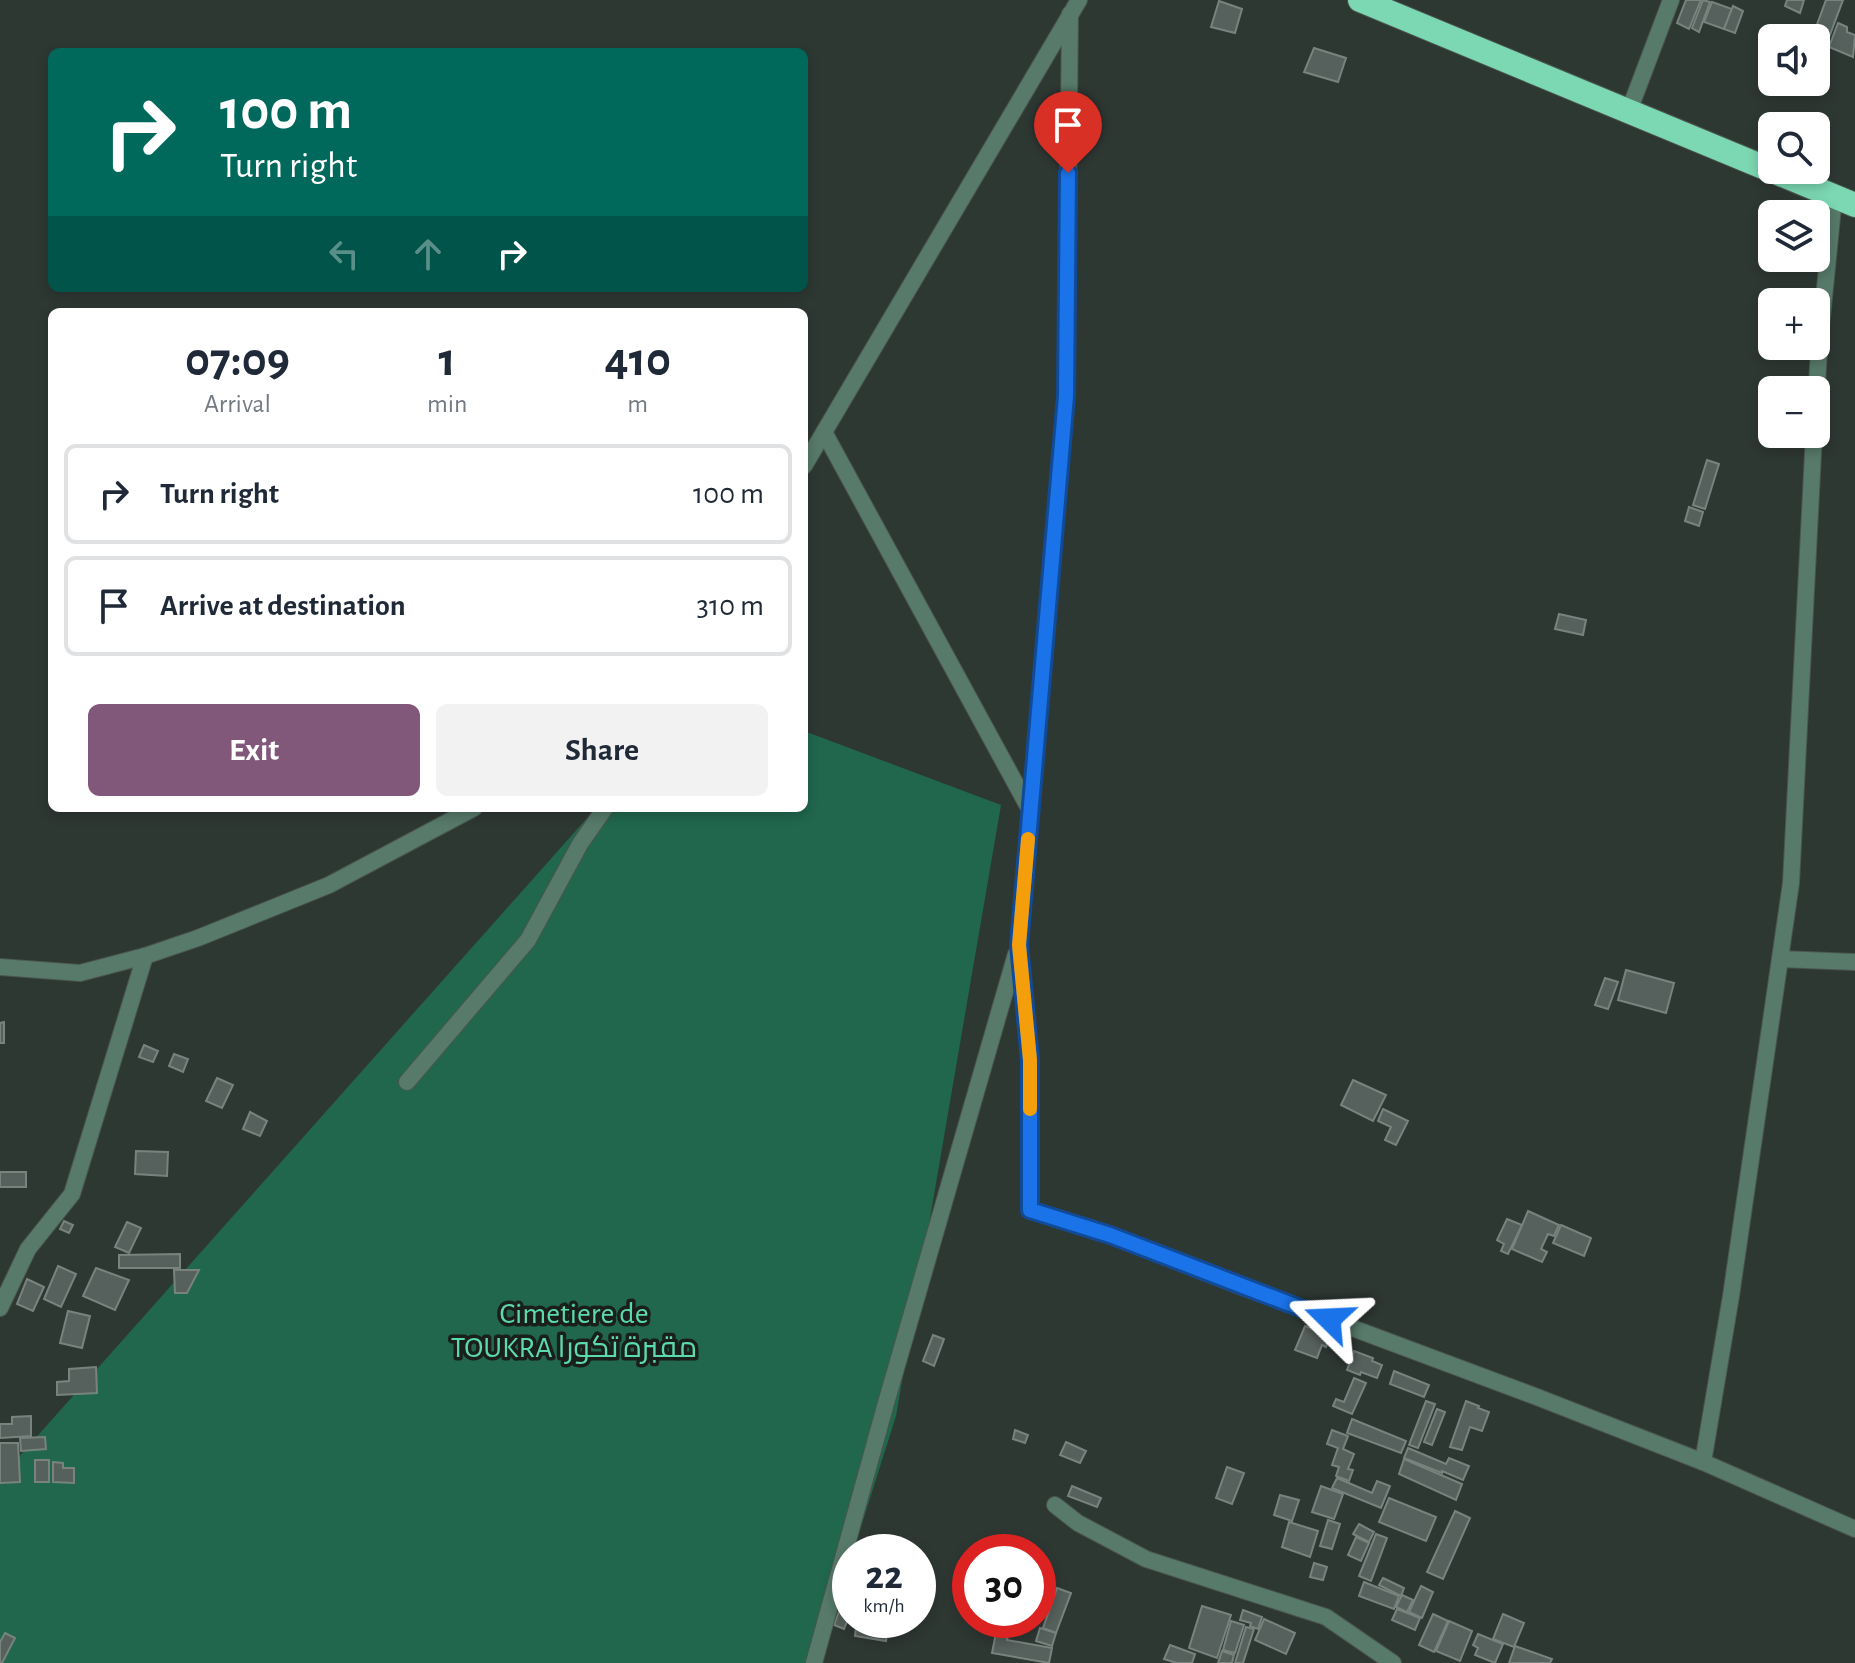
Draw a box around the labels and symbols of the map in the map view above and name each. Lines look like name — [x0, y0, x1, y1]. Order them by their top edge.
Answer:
pin — [1034, 91, 1102, 173]
position arrow — [1287, 1277, 1371, 1361]
park label: Cimetiere de TOUKRA مقبرة تكورا — [451, 1299, 697, 1364]
speed limit sign: 30 — [952, 1534, 1056, 1638]

